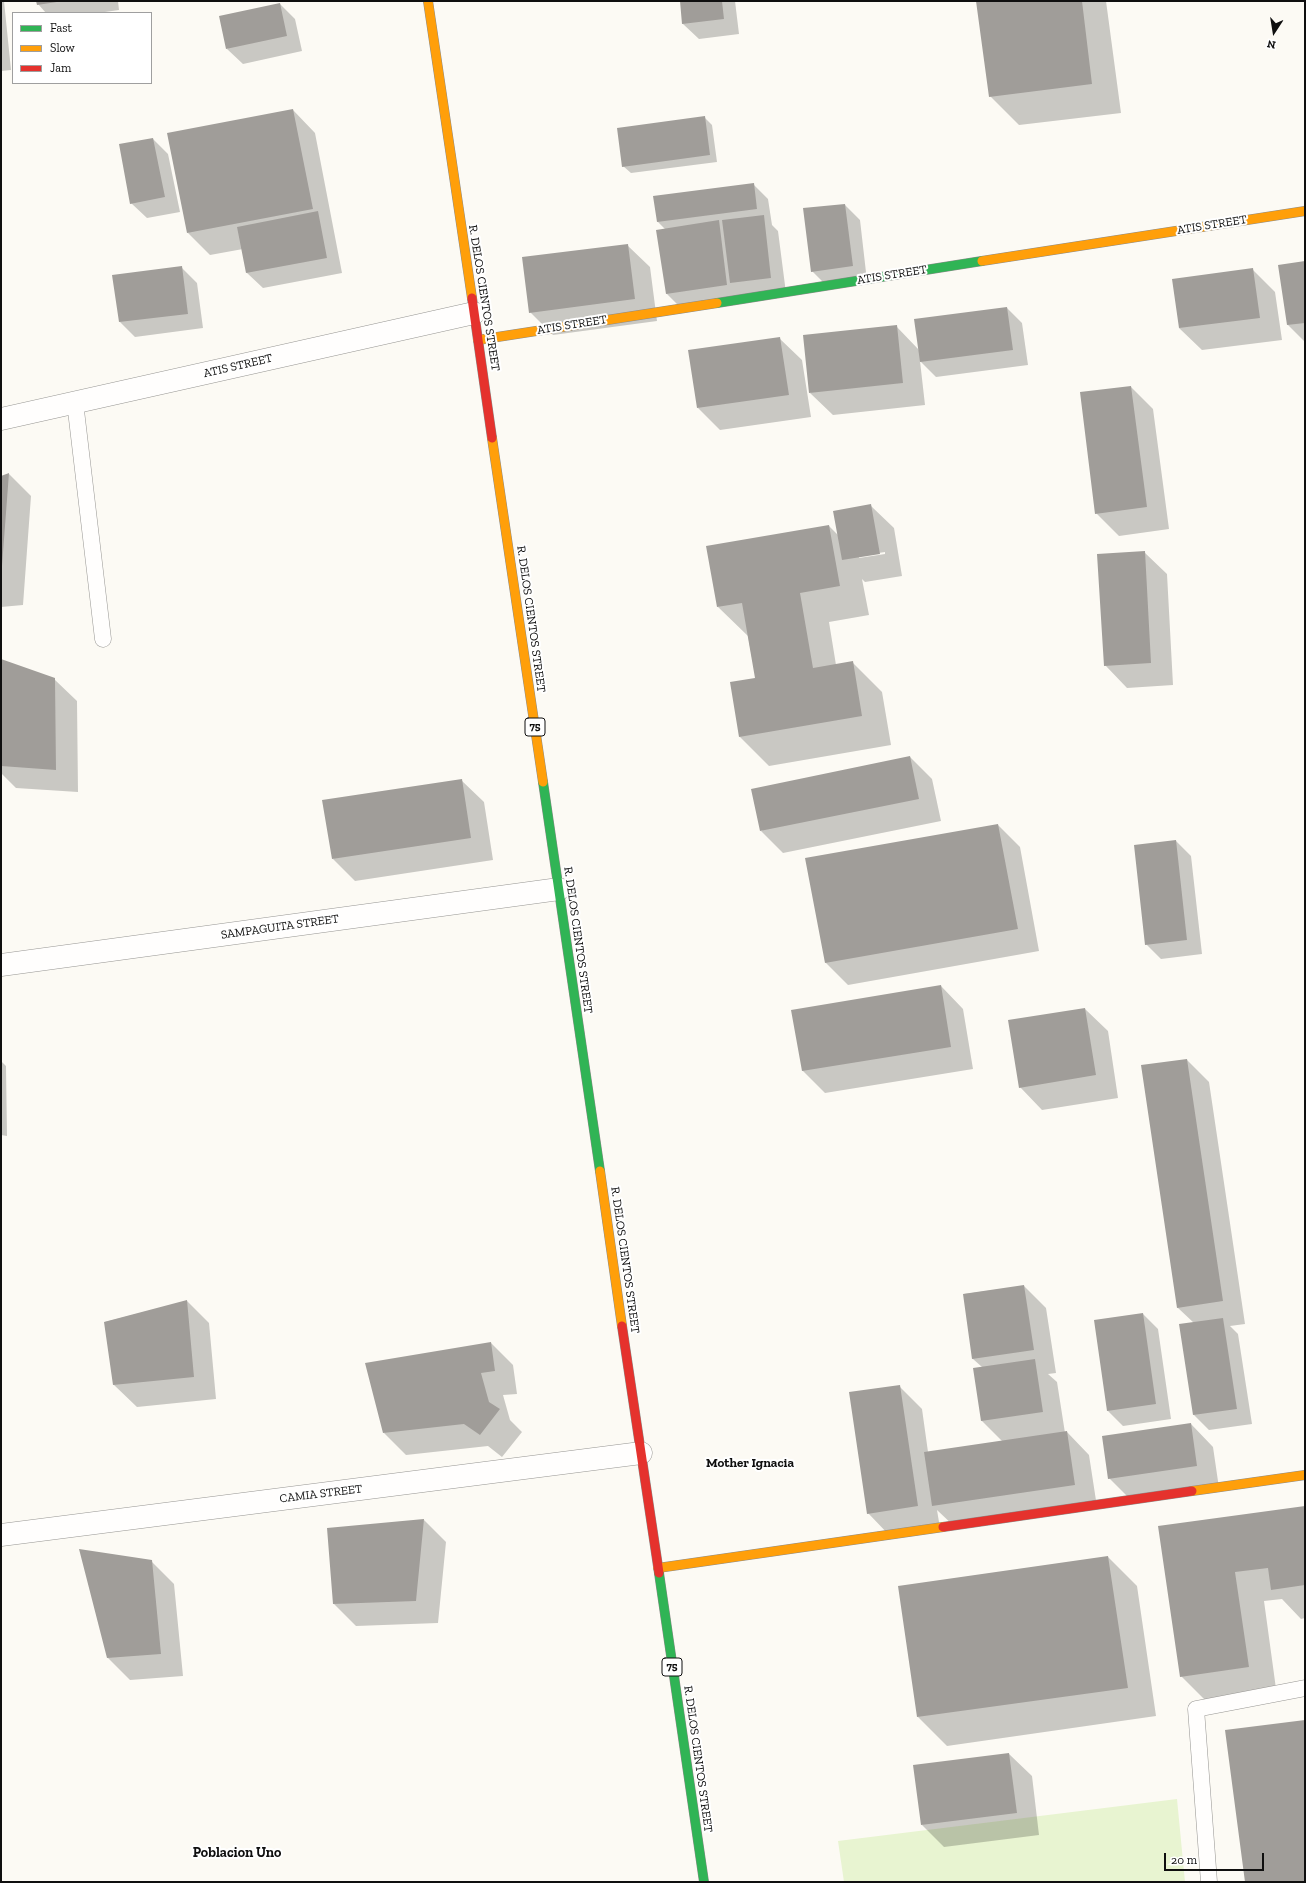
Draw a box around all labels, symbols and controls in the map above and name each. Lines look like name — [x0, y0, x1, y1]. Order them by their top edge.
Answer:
legend — [12, 12, 152, 84]
north arrow — [1254, 12, 1294, 52]
text: Fast — [50, 21, 72, 35]
text: N — [1266, 37, 1277, 51]
text: Slow — [50, 41, 75, 55]
text: Jam — [50, 61, 71, 75]
street label: ATIS STREET — [1176, 212, 1248, 238]
street label: R. DELOS CIENTOS STREET — [465, 224, 503, 372]
street label: ATIS STREET — [856, 262, 928, 288]
street label: ATIS STREET — [536, 312, 608, 338]
street label: ATIS STREET — [202, 351, 274, 381]
street label: R. DELOS CIENTOS STREET — [514, 545, 548, 693]
road number: 75 — [525, 718, 545, 736]
street label: R. DELOS CIENTOS STREET — [561, 866, 595, 1014]
street label: SAMPAGUITA STREET — [220, 912, 340, 942]
street label: R. DELOS CIENTOS STREET — [608, 1186, 642, 1334]
district label: Mother Ignacia — [706, 1455, 794, 1471]
street label: CAMIA STREET — [279, 1482, 363, 1506]
road number: 75 — [662, 1658, 682, 1676]
street label: R. DELOS CIENTOS STREET — [681, 1685, 715, 1833]
district label: Poblacion Uno — [193, 1845, 281, 1861]
scale bar — [1166, 1845, 1266, 1871]
text: 20 m — [1171, 1853, 1197, 1867]

